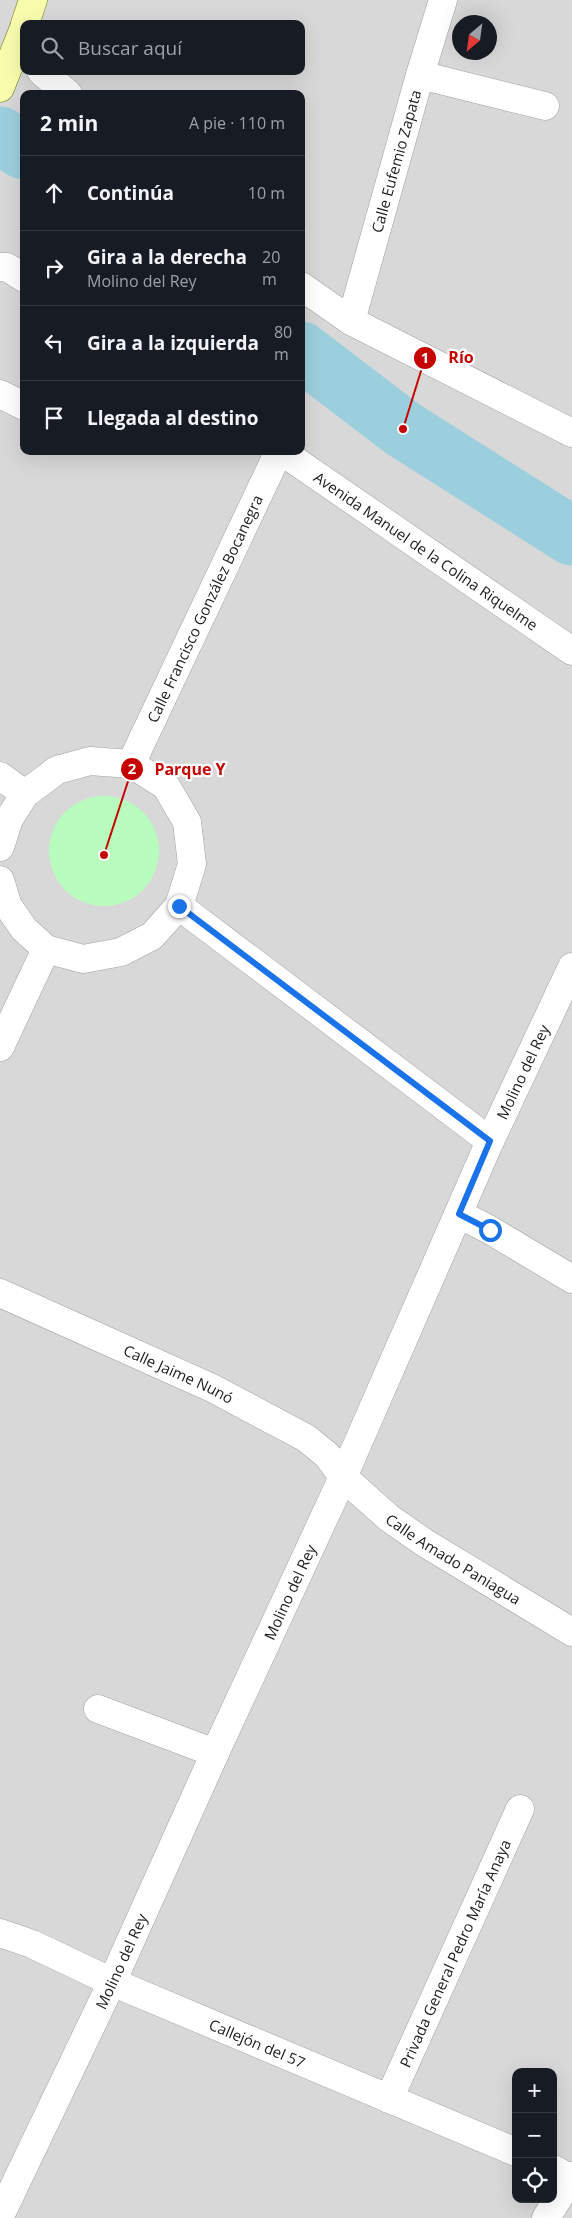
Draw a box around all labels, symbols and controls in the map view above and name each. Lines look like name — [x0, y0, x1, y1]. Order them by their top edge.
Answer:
north arrow — [452, 15, 497, 60]
search box — [20, 20, 305, 75]
icon: search — [38, 34, 66, 62]
text: Buscar aquí — [78, 35, 182, 61]
street label: Calle Eufemio Zapata — [366, 87, 425, 235]
text: 2 min — [40, 109, 98, 137]
text: A pie · 110 m — [189, 112, 285, 134]
icon: ahead — [40, 179, 68, 207]
text: Continúa — [87, 180, 174, 206]
text: 10 m — [248, 182, 285, 204]
text: Gira a la derecha — [87, 244, 247, 270]
text: 20 m — [262, 246, 280, 290]
icon: right — [40, 254, 68, 282]
text: Molino del Rey — [87, 270, 197, 292]
text: 80 m — [274, 321, 292, 365]
icon: left — [40, 329, 68, 357]
text: Gira a la izquierda — [87, 330, 259, 356]
callout: Río — [413, 342, 483, 373]
text: Río — [448, 346, 474, 368]
text: 1 — [421, 347, 429, 367]
icon: arrive — [40, 404, 68, 432]
text: Llegada al destino — [87, 405, 259, 431]
street label: Avenida Manuel de la Colina Riquelme — [310, 467, 542, 635]
street label: Calle Francisco González Bocanegra — [142, 491, 267, 726]
callout: Parque Y — [119, 754, 236, 785]
text: 2 — [128, 758, 137, 778]
text: Parque Y — [154, 758, 226, 780]
route end — [168, 895, 191, 918]
street label: Molino del Rey — [492, 1021, 554, 1123]
route start — [479, 1219, 502, 1242]
street label: Calle Jaime Nunó — [121, 1340, 237, 1408]
street label: Calle Amado Paniagua — [382, 1509, 525, 1609]
street label: Molino del Rey — [259, 1541, 321, 1643]
street label: Privada General Pedro María Anaya — [395, 1836, 515, 2070]
street label: Molino del Rey — [91, 1910, 152, 2012]
street label: Callejón del 57 — [206, 2014, 308, 2072]
map controls — [512, 2068, 557, 2203]
button: + — [512, 2068, 557, 2113]
button: − — [512, 2113, 557, 2158]
button: locate — [512, 2158, 557, 2203]

